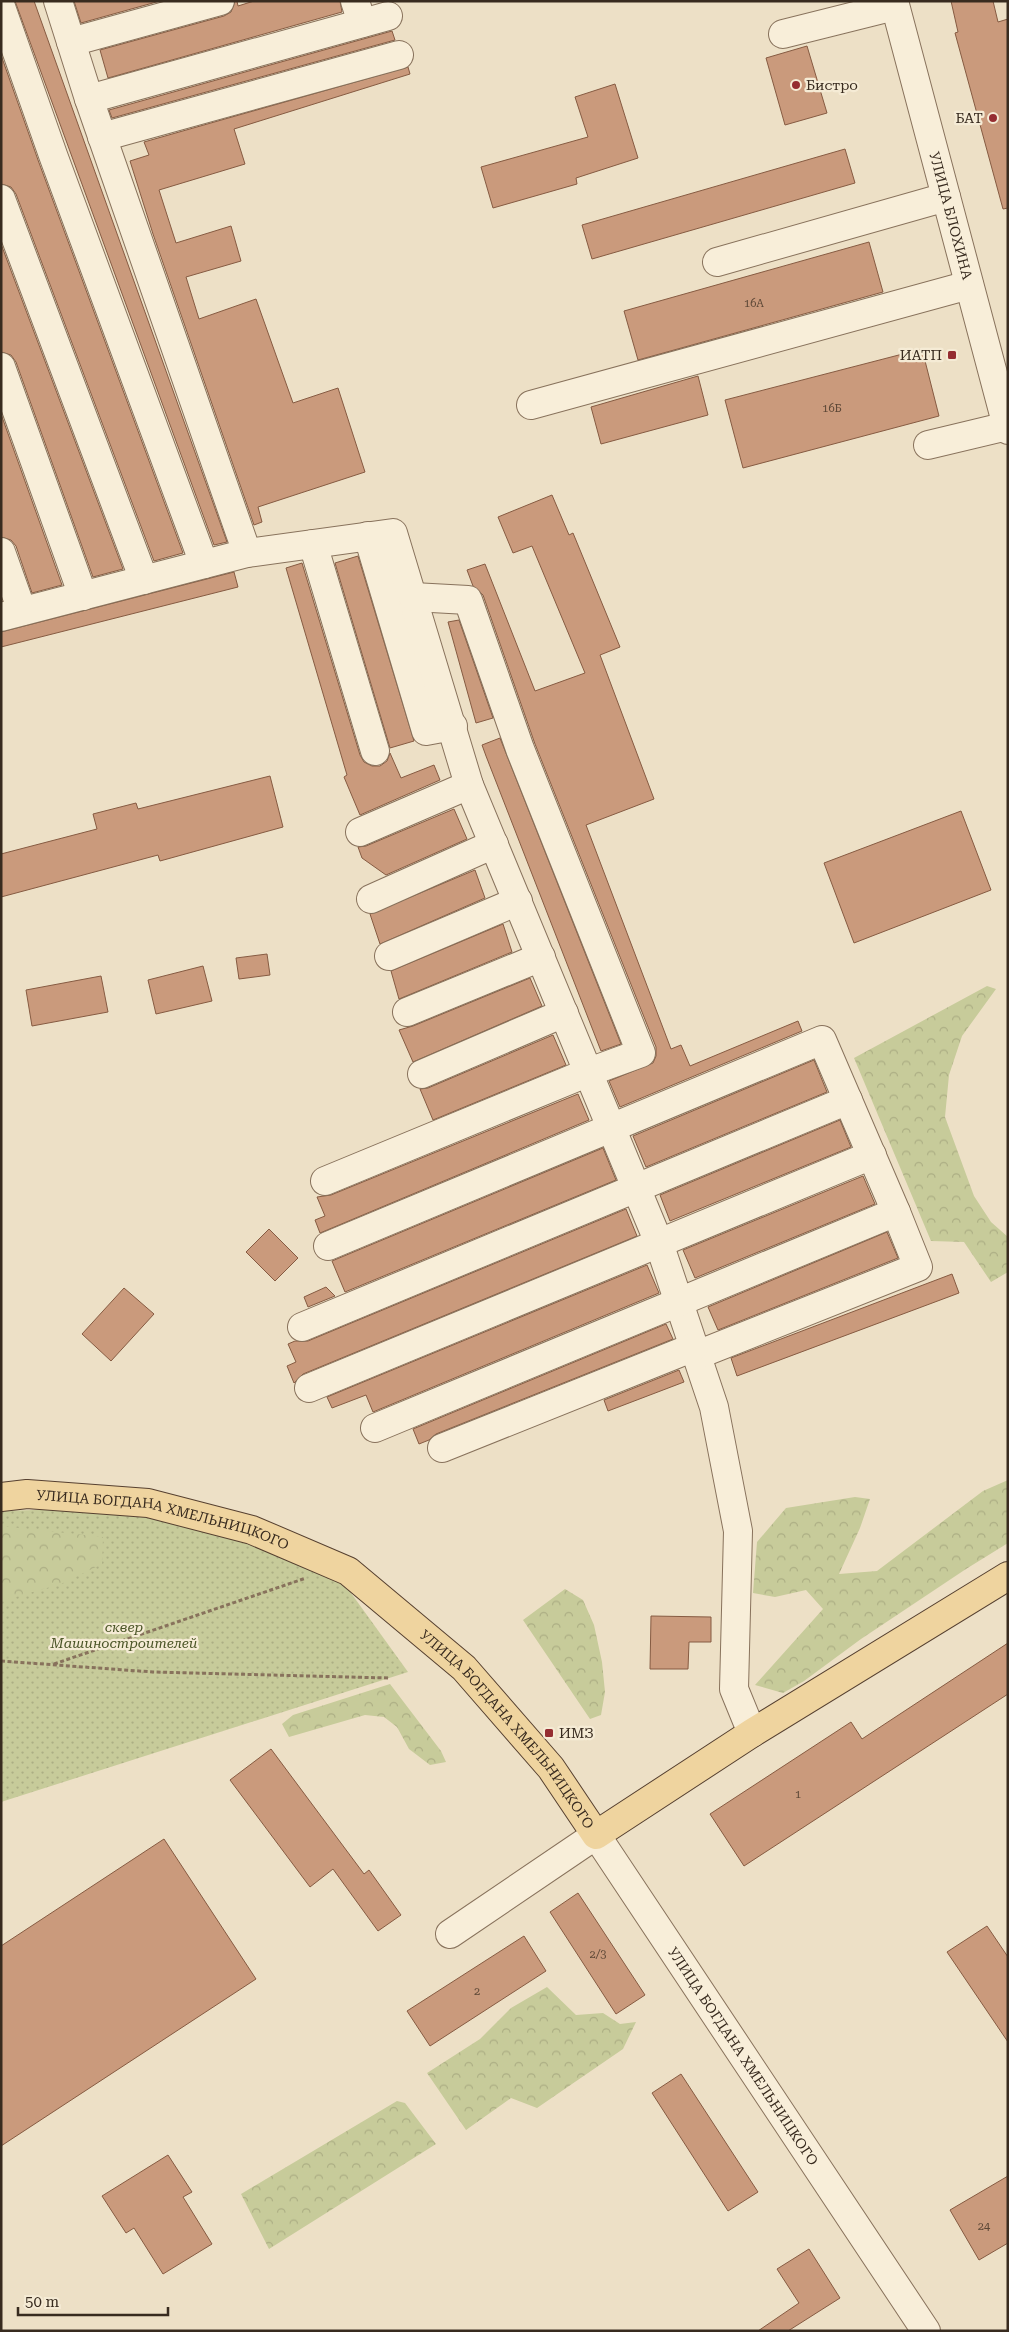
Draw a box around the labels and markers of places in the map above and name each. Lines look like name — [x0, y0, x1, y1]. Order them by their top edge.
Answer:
place label: Бистро — [806, 77, 858, 93]
marker: Бистро — [790, 79, 802, 91]
place label: БАТ — [955, 110, 983, 126]
marker: БАТ — [987, 112, 999, 124]
place label: ИАТП — [900, 347, 942, 363]
marker: ИАТП — [946, 349, 958, 361]
place label: ИМЗ — [559, 1725, 594, 1741]
marker: ИМЗ — [543, 1727, 555, 1739]

